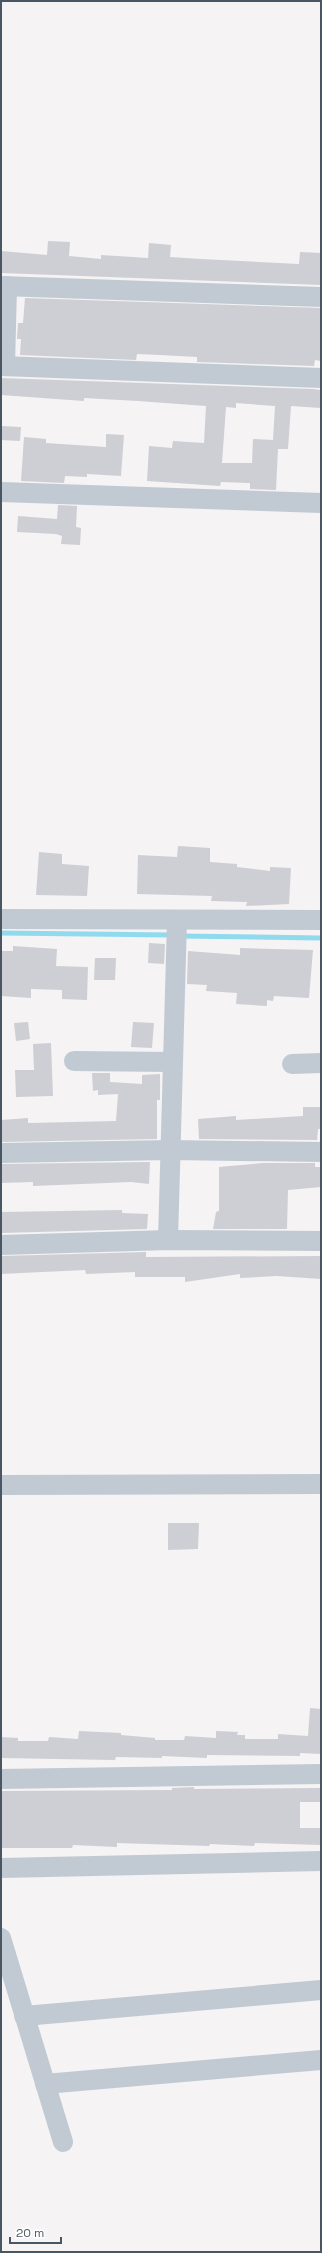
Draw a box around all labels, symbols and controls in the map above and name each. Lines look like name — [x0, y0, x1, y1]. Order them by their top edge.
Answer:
scale bar — [10, 2219, 61, 2245]
text: 20 m — [16, 2225, 44, 2241]

